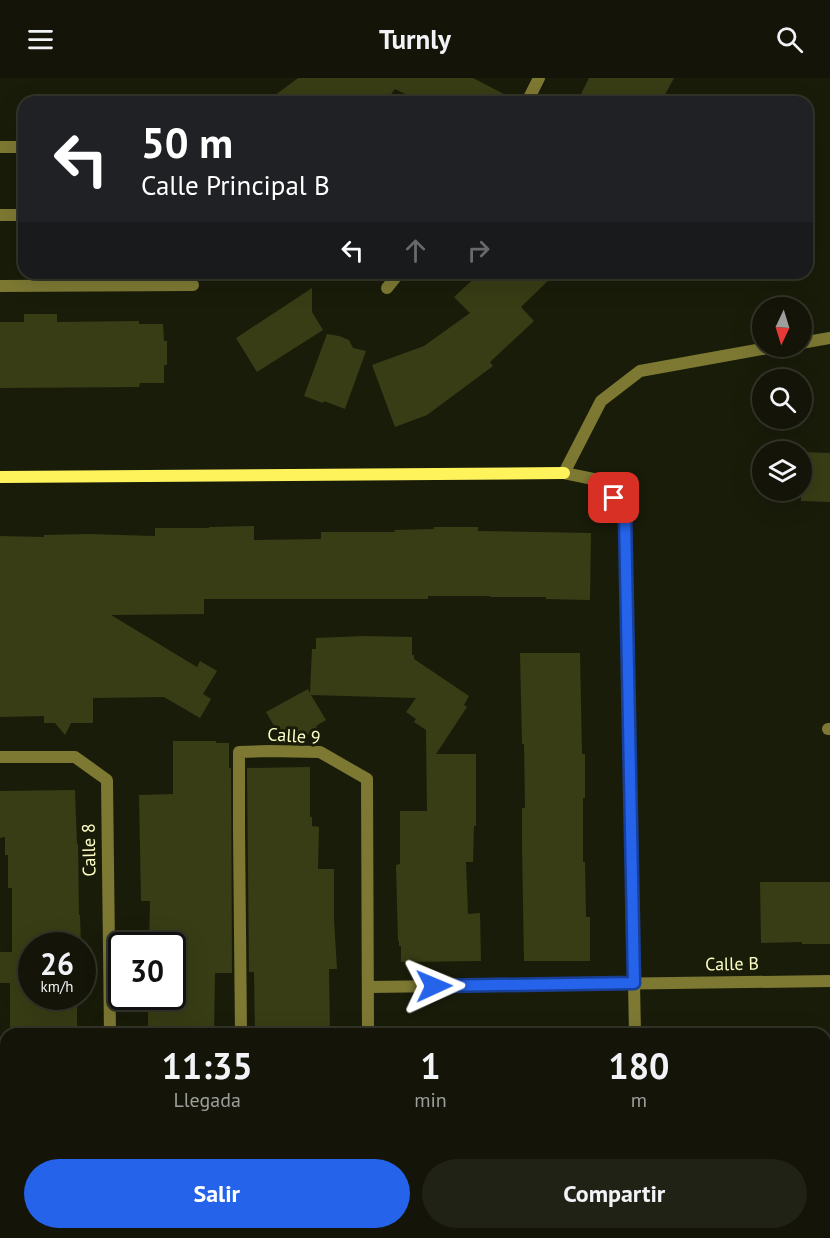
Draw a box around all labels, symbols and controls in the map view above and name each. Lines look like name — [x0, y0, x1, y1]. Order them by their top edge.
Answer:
text: Turnly — [379, 22, 451, 56]
icon: menu — [24, 23, 57, 56]
icon: search — [773, 23, 806, 56]
text: 50 m — [141, 115, 233, 170]
icon: left — [42, 120, 120, 198]
text: Calle Principal B — [141, 168, 330, 202]
icon: left — [336, 234, 369, 267]
icon: ahead — [399, 234, 432, 267]
icon: right — [462, 234, 495, 267]
north arrow — [752, 297, 812, 357]
map controls — [752, 297, 812, 501]
button: search — [752, 369, 812, 429]
button: layers — [752, 441, 812, 501]
pin — [588, 472, 639, 523]
icon: arrive — [597, 481, 630, 514]
street label: Calle 9 — [267, 722, 321, 749]
street label: Calle 8 — [77, 823, 100, 877]
speed limit sign: 30 — [108, 932, 186, 1010]
text: 26 — [40, 944, 74, 983]
street label: Calle B — [705, 952, 759, 975]
position arrow — [402, 954, 466, 1018]
text: km/h — [41, 977, 73, 996]
text: 11:35 — [161, 1042, 253, 1089]
text: 1 — [420, 1042, 441, 1089]
text: 180 — [608, 1042, 670, 1089]
text: Llegada — [173, 1087, 241, 1113]
text: min — [414, 1087, 447, 1113]
text: m — [631, 1087, 647, 1113]
button: Salir — [24, 1159, 410, 1228]
button: Compartir — [422, 1159, 807, 1228]

